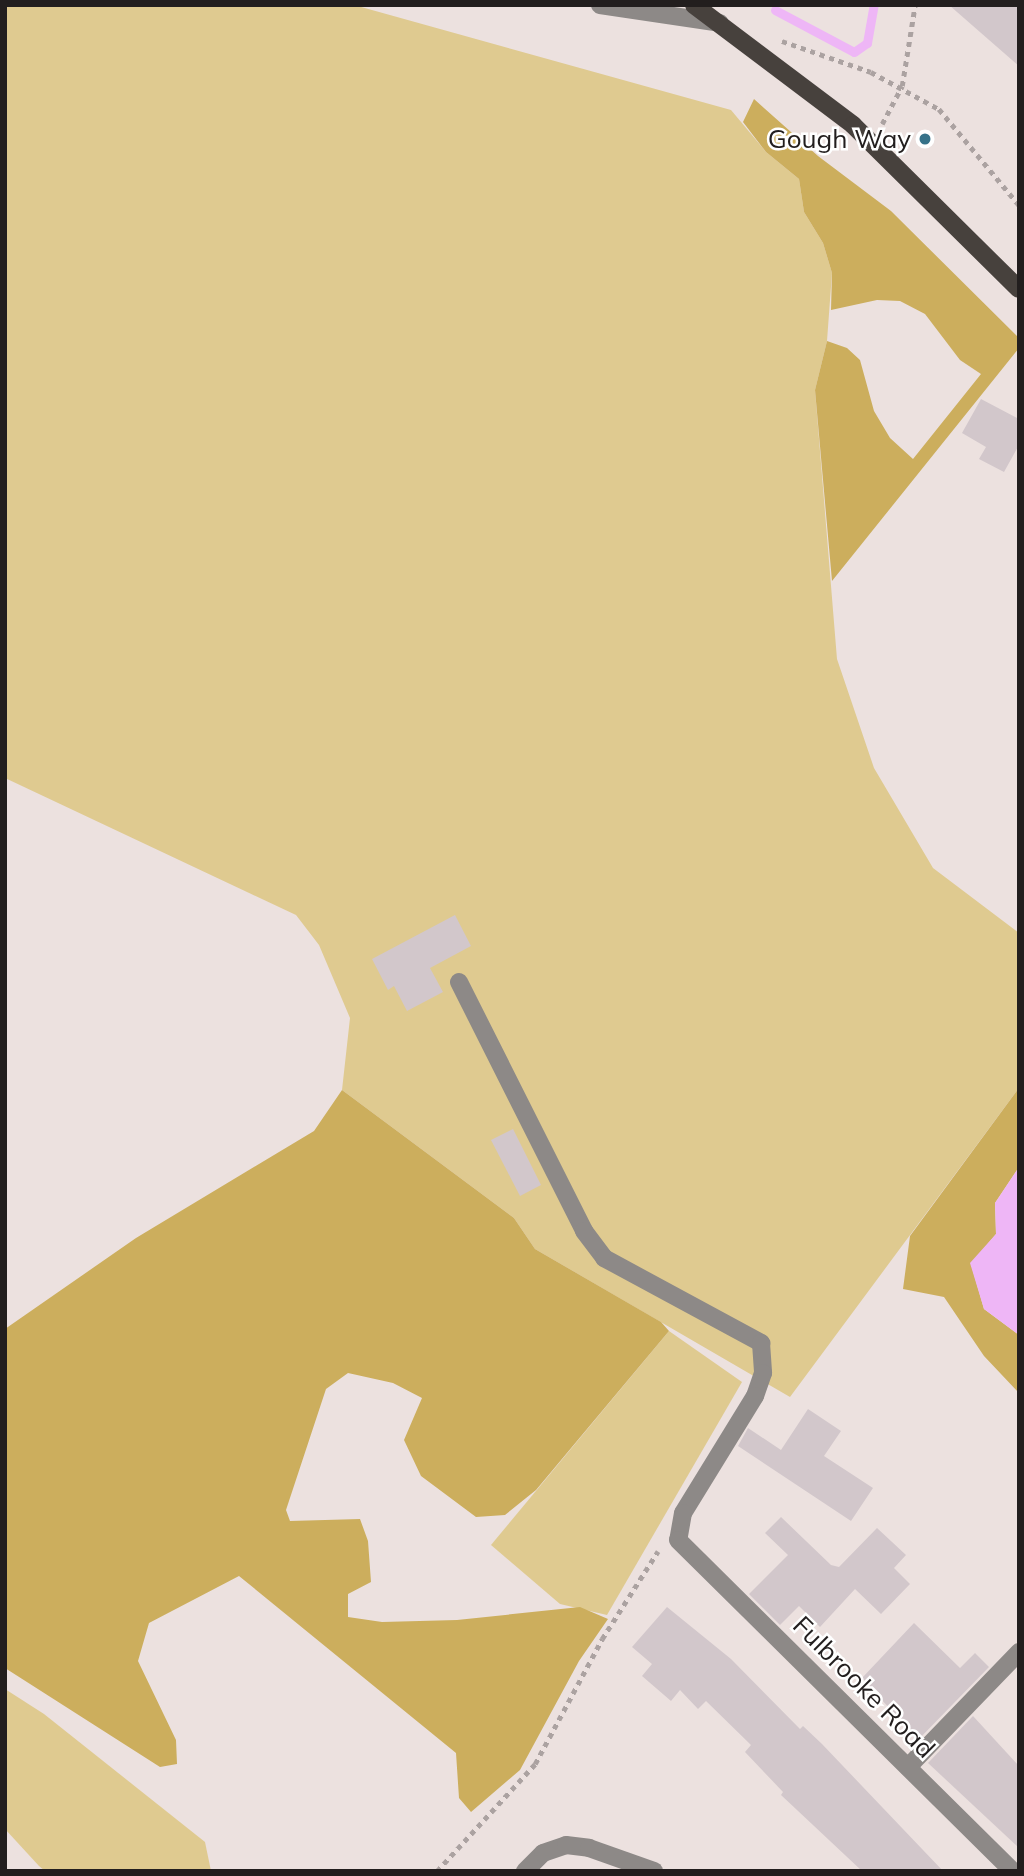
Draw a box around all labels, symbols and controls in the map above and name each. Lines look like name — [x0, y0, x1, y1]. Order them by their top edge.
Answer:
place label: Gough Way — [768, 123, 911, 155]
marker: Gough Way — [917, 131, 933, 147]
street label: Fulbrooke Road — [787, 1610, 941, 1764]

